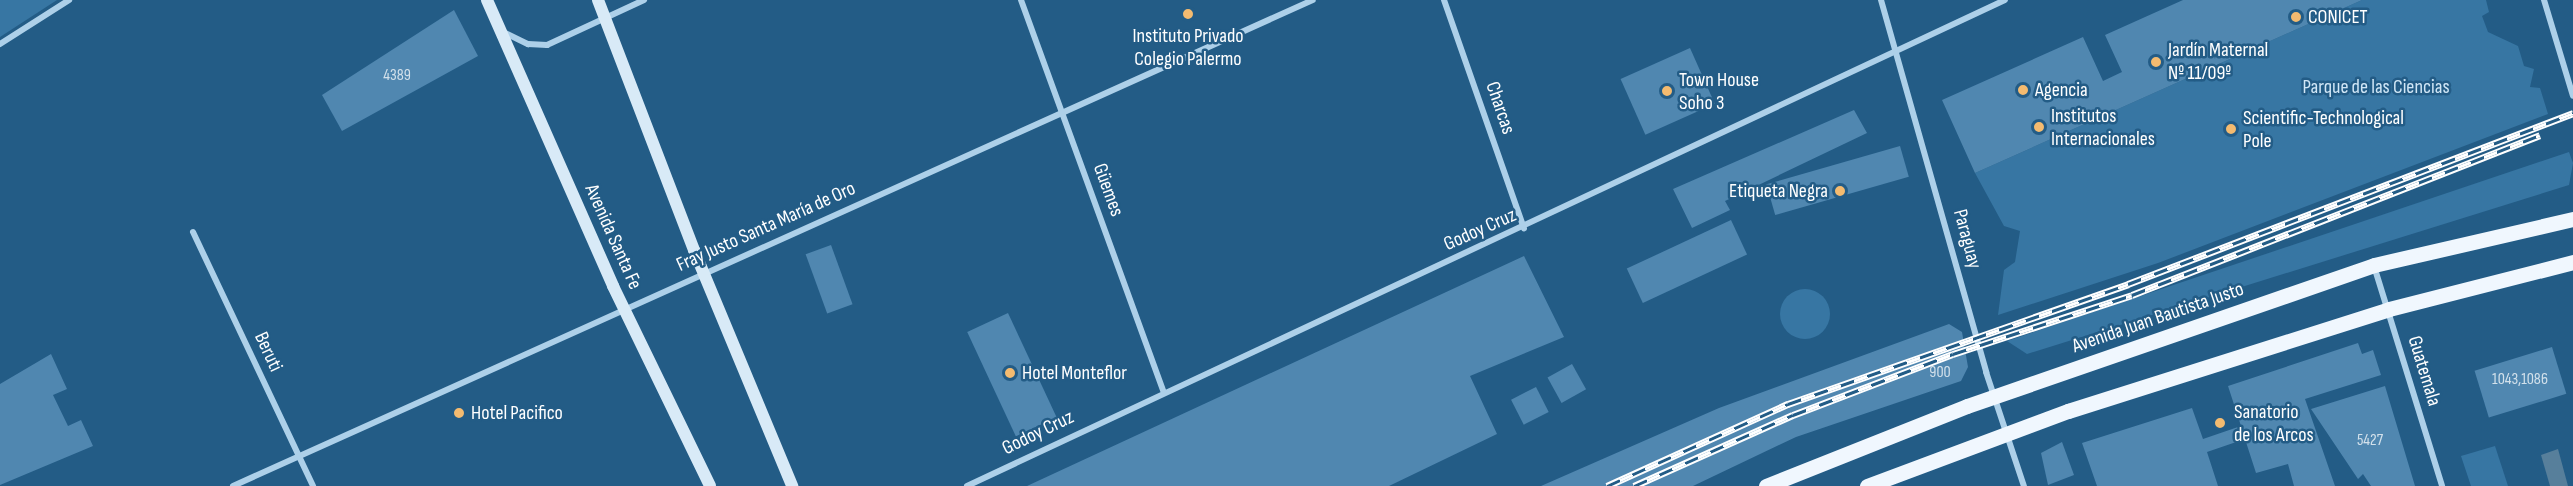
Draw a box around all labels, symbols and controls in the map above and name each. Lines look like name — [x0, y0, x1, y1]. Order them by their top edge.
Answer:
place label: CONICET — [2308, 5, 2368, 29]
marker: Instituto Privado Colegio Palermo — [1181, 7, 1195, 21]
marker: CONICET — [2289, 10, 2303, 24]
place label: Instituto Privado Colegio Palermo — [1132, 24, 1244, 71]
place label: Jardín Maternal Nº 11/09º — [2168, 39, 2268, 86]
marker: Jardín Maternal Nº 11/09º — [2149, 55, 2163, 69]
house number: 4389 — [383, 66, 411, 86]
place label: Town House Soho 3 — [1679, 68, 1759, 115]
park label: Parque de las Ciencias — [2302, 75, 2450, 99]
place label: Agencia — [2035, 78, 2088, 102]
street label: Charcas — [1480, 79, 1520, 137]
marker: Agencia — [2016, 83, 2030, 97]
marker: Town House Soho 3 — [1660, 84, 1674, 98]
place label: Institutos Internacionales — [2051, 104, 2155, 151]
place label: Scientific-Technological Pole — [2243, 106, 2404, 153]
marker: Institutos Internacionales — [2032, 120, 2046, 134]
marker: Scientific-Technological Pole — [2224, 122, 2238, 136]
street label: Güemes — [1087, 160, 1129, 220]
street label: Fray Justo Santa María de Oro — [673, 177, 859, 277]
place label: Etiqueta Negra — [1729, 179, 1828, 203]
street label: Avenida Santa Fe — [579, 181, 647, 293]
marker: Etiqueta Negra — [1833, 184, 1847, 198]
street label: Godoy Cruz — [1440, 203, 1520, 257]
street label: Paraguay — [1948, 207, 1986, 271]
street label: Avenida Juan Bautista Justo — [2069, 277, 2247, 359]
street label: Beruti — [248, 328, 288, 376]
street label: Guatemala — [2402, 333, 2446, 409]
place label: Hotel Monteflor — [1022, 361, 1127, 385]
house number: 900 — [1929, 363, 1951, 383]
marker: Hotel Monteflor — [1003, 366, 1017, 380]
house number: 1043,1086 — [2492, 370, 2548, 390]
place label: Sanatorio de los Arcos — [2234, 400, 2314, 447]
place label: Hotel Pacifico — [471, 401, 563, 425]
street label: Godoy Cruz — [998, 405, 1078, 461]
marker: Hotel Pacifico — [452, 406, 466, 420]
marker: Sanatorio de los Arcos — [2211, 414, 2229, 432]
house number: 5427 — [2357, 431, 2383, 451]

